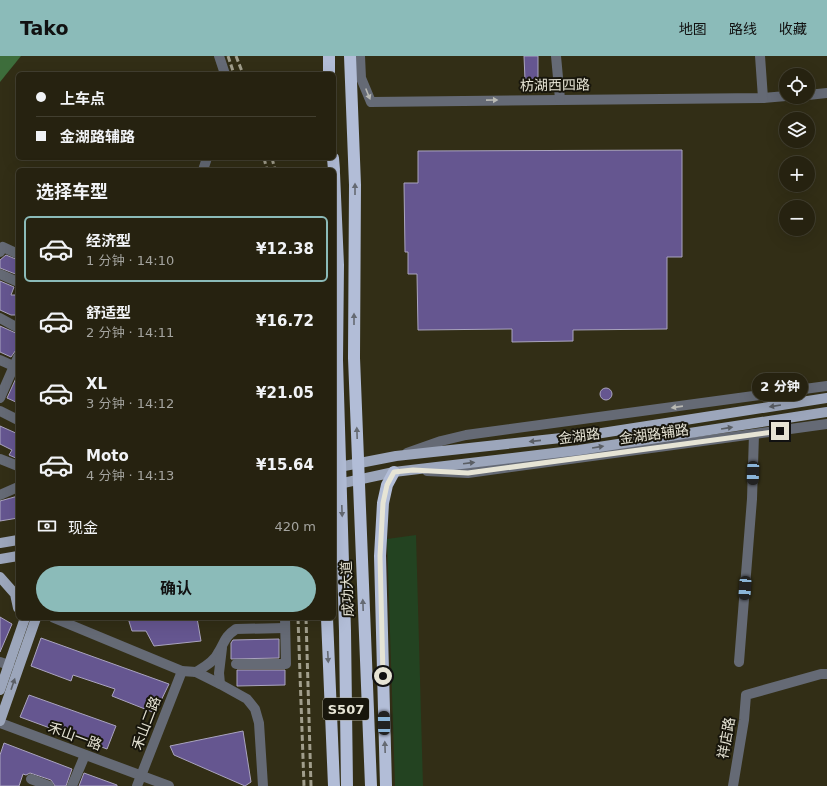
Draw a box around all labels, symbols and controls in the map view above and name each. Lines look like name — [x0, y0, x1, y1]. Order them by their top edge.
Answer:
text: Tako — [20, 17, 69, 39]
text: 地图 — [679, 21, 707, 37]
text: 路线 — [729, 21, 757, 37]
text: 收藏 — [779, 21, 807, 37]
map controls — [779, 68, 815, 236]
button: locate — [779, 68, 815, 104]
street label: 枋湖西四路 — [520, 76, 590, 94]
one-way arrow — [365, 88, 371, 100]
text: 上车点 — [60, 90, 105, 108]
one-way arrow — [486, 97, 499, 103]
button: layers — [779, 112, 815, 148]
text: 金湖路辅路 — [60, 128, 135, 146]
button: + — [779, 156, 815, 192]
text: 选择车型 — [36, 181, 108, 202]
one-way arrow — [352, 182, 358, 195]
button: − — [779, 200, 815, 236]
icon: car — [38, 231, 74, 267]
text: 经济型 — [86, 232, 131, 250]
text: ¥12.38 — [256, 240, 314, 258]
text: 1 分钟 · 14:10 — [86, 253, 174, 268]
icon: car — [38, 303, 74, 339]
text: 舒适型 — [86, 304, 131, 322]
text: ¥16.72 — [256, 312, 314, 330]
one-way arrow — [351, 312, 357, 325]
text: 2 分钟 · 14:11 — [86, 325, 174, 340]
callout: 2 分钟 — [752, 373, 808, 401]
icon: car — [38, 375, 74, 411]
text: XL — [86, 375, 107, 393]
text: 2 分钟 — [760, 379, 800, 394]
text: ¥21.05 — [256, 384, 314, 402]
text: 3 分钟 · 14:12 — [86, 396, 174, 411]
one-way arrow — [769, 403, 781, 409]
one-way arrow — [671, 404, 684, 410]
street label: 金湖路辅路 — [618, 421, 690, 447]
route end — [771, 422, 789, 440]
street label: 金湖路 — [557, 425, 601, 447]
one-way arrow — [721, 425, 733, 431]
one-way arrow — [353, 427, 360, 439]
one-way arrow — [529, 438, 541, 444]
one-way arrow — [592, 444, 604, 450]
icon: car — [38, 447, 74, 483]
text: Moto — [86, 447, 129, 465]
text: ¥15.64 — [256, 456, 314, 474]
one-way arrow — [463, 460, 475, 466]
car — [747, 461, 759, 485]
text: 4 分钟 · 14:13 — [86, 468, 174, 483]
one-way arrow — [338, 505, 345, 517]
icon: cash — [36, 515, 58, 537]
text: 现金 — [68, 519, 98, 537]
text: 420 m — [274, 519, 316, 534]
street label: 成功大道 — [338, 561, 356, 617]
button: 确认 — [36, 566, 316, 612]
car — [738, 576, 752, 600]
one-way arrow — [360, 598, 366, 611]
one-way arrow — [325, 651, 332, 663]
route start — [374, 667, 392, 685]
one-way arrow — [10, 677, 16, 689]
street label: 禾山二路 — [128, 694, 164, 752]
road number: S507 — [323, 698, 369, 720]
car — [378, 711, 390, 735]
street label: 祥店路 — [714, 716, 738, 760]
street label: 禾山一路 — [46, 719, 104, 753]
one-way arrow — [382, 740, 388, 753]

